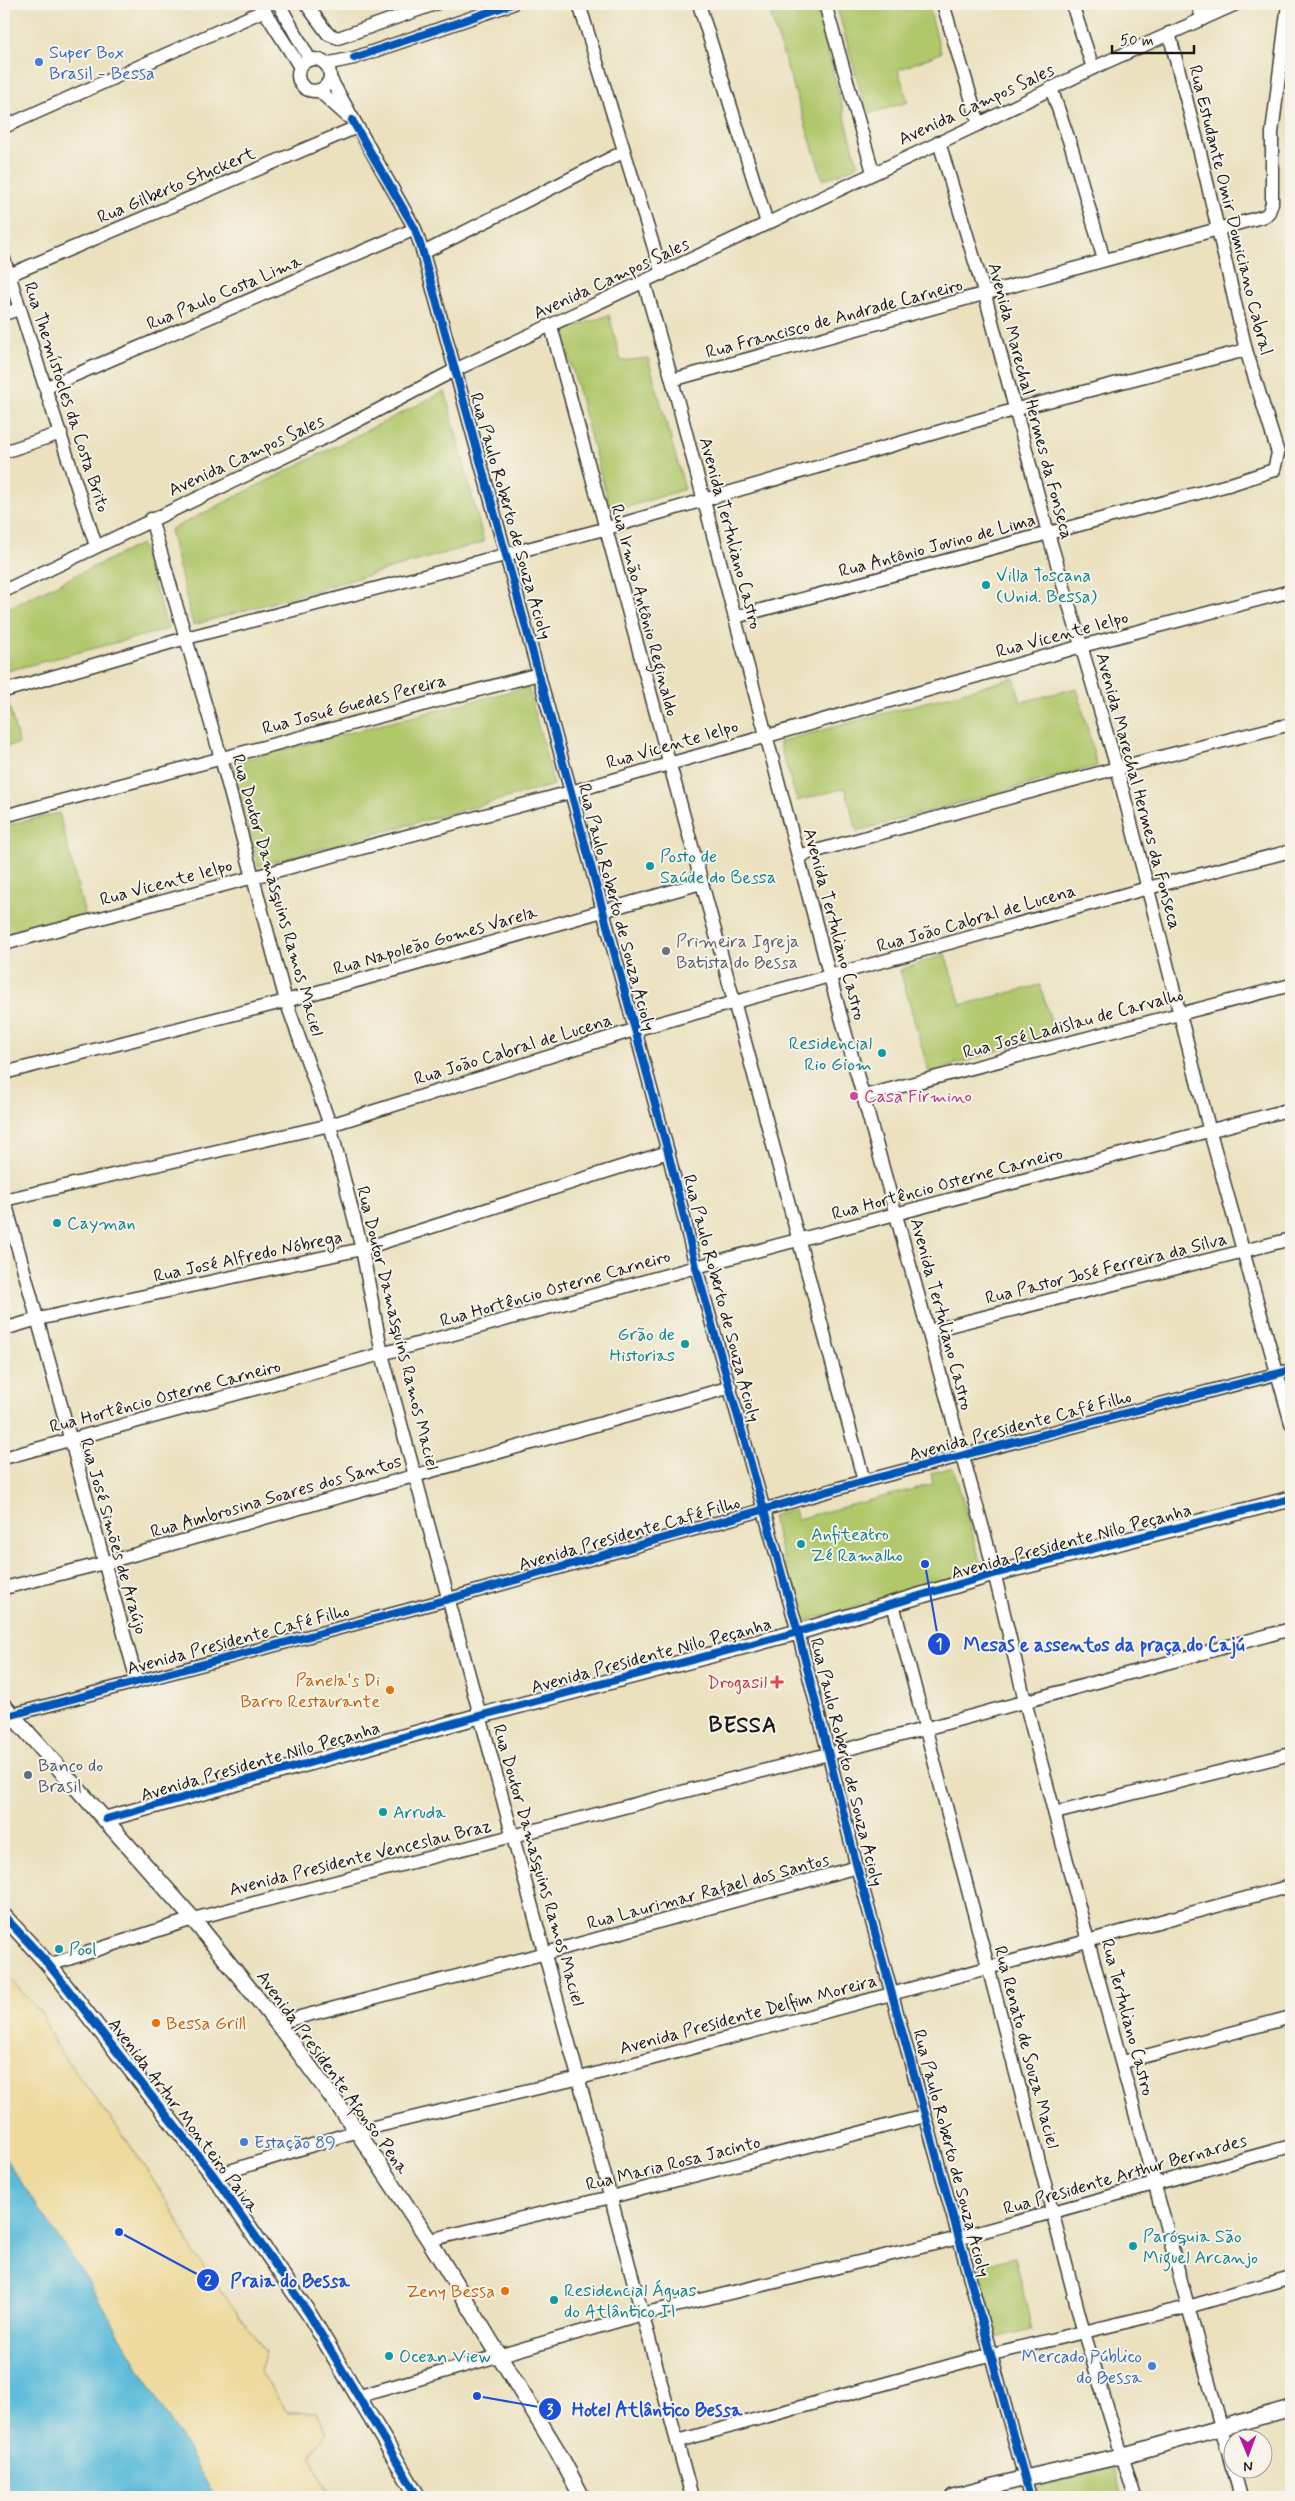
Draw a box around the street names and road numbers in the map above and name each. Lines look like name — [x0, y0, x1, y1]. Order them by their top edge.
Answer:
street label: Avenida Campos Sales — [895, 58, 1058, 152]
street label: Rua Estudante Omir Domiciano Cabral — [1182, 63, 1278, 358]
street label: Rua Gilberto Stuckert — [94, 142, 259, 230]
street label: Avenida Campos Sales — [530, 232, 693, 326]
street label: Rua Paulo Costa Lima — [143, 249, 306, 336]
street label: Avenida Marechal Hermes da Fonseca — [981, 260, 1079, 542]
street label: Rua Francisco de Andrade Carneiro — [703, 273, 965, 365]
street label: Rua Themístocles da Costa Brito — [17, 279, 115, 516]
street label: Rua Paulo Roberto de Souza Acioly — [463, 390, 557, 642]
street label: Avenida Campos Sales — [165, 409, 328, 503]
street label: Avenida Tertuliano Castro — [693, 435, 767, 632]
street label: Rua Irmão Antônio Reginaldo — [602, 501, 684, 720]
street label: Rua Antônio Jovino de Lima — [836, 508, 1038, 584]
street label: Rua Vicente Ielpo — [993, 606, 1131, 664]
street label: Avenida Marechal Hermes da Fonseca — [1089, 650, 1187, 932]
street label: Rua Josué Guedes Pereira — [259, 669, 449, 741]
street label: Rua Vicente Ielpo — [603, 715, 741, 775]
street label: Rua Doutor Damasquins Ramos Maciel — [225, 752, 329, 1039]
street label: Rua Paulo Roberto de Souza Acioly — [571, 781, 661, 1034]
street label: Avenida Tertuliano Castro — [797, 826, 871, 1023]
street label: Rua Vicente Ielpo — [97, 854, 235, 912]
street label: Rua João Cabral de Lucena — [874, 879, 1078, 959]
street label: Rua Napoleão Gomes Varela — [331, 900, 540, 982]
street label: Rua José Ladislau de Carvalho — [960, 983, 1186, 1065]
street label: Rua João Cabral de Lucena — [411, 1008, 615, 1092]
street label: Rua Hortêncio Osterne Carneiro — [829, 1142, 1066, 1226]
street label: Rua Paulo Roberto de Souza Acioly — [676, 1172, 766, 1425]
street label: Rua Doutor Damasquins Ramos Maciel — [350, 1184, 444, 1473]
street label: Avenida Tertuliano Castro — [904, 1216, 978, 1413]
street label: Rua José Alfredo Nóbrega — [151, 1225, 345, 1290]
street label: Rua Pastor José Ferreira da Silva — [983, 1227, 1230, 1311]
street label: Rua Hortêncio Osterne Carneiro — [437, 1245, 673, 1333]
street label: Rua Hortêncio Osterne Carneiro — [47, 1355, 284, 1439]
street label: Avenida Presidente Café Filho — [906, 1385, 1134, 1467]
street label: Rua José Simões de Araújo — [73, 1435, 153, 1637]
street label: Rua Ambrosina Soares dos Santos — [148, 1450, 405, 1544]
street label: Avenida Presidente Café Filho — [516, 1491, 743, 1577]
street label: Avenida Presidente Nilo Peçanha — [948, 1498, 1194, 1586]
street label: Avenida Presidente Café Filho — [124, 1599, 352, 1681]
street label: Avenida Presidente Nilo Peçanha — [528, 1612, 774, 1700]
street label: Rua Paulo Roberto de Souza Acioly — [803, 1635, 889, 1889]
street label: Avenida Presidente Nilo Peçanha — [138, 1716, 383, 1808]
street label: Rua Doutor Damasquins Ramos Maciel — [486, 1722, 590, 2009]
street label: Avenida Presidente Venceslau Braz — [227, 1814, 494, 1902]
street label: Rua Laurimar Rafael dos Santos — [584, 1848, 832, 1936]
street label: Rua Tertuliano Castro — [1095, 1936, 1160, 2098]
street label: Rua Renato de Souza Maciel — [987, 1943, 1065, 2151]
street label: Avenida Presidente Afonso Pena — [249, 1966, 414, 2180]
street label: Avenida Presidente Delfim Moreira — [617, 1969, 880, 2061]
street label: Avenida Artur Monteiro Paiva — [102, 2013, 265, 2218]
street label: Rua Paulo Roberto de Souza Acioly — [906, 2027, 996, 2280]
street label: Rua Presidente Arthur Bernardes — [1001, 2129, 1250, 2221]
street label: Rua Maria Rosa Jacinto — [583, 2131, 763, 2197]

